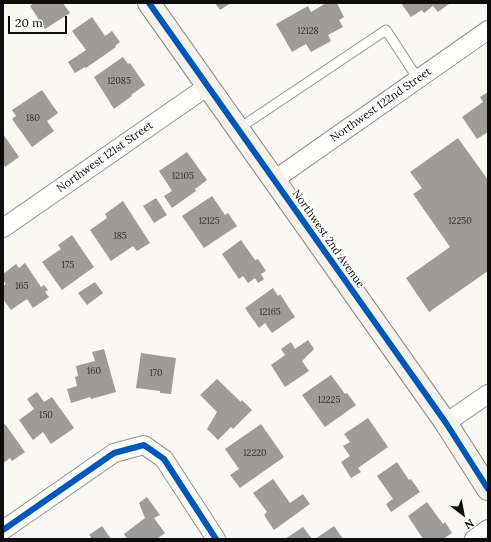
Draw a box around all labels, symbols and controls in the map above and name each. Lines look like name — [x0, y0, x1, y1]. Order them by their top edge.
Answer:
scale bar — [10, 8, 69, 34]
text: 20 m — [15, 15, 43, 30]
house number: 12128 — [297, 26, 319, 36]
street label: Northwest 122nd Street — [328, 65, 434, 145]
house number: 12085 — [107, 76, 131, 86]
house number: 180 — [26, 113, 40, 123]
street label: Northwest 121st Street — [54, 119, 156, 195]
house number: 12105 — [172, 171, 194, 181]
street label: Northwest 2nd Avenue — [289, 187, 367, 291]
house number: 12125 — [198, 216, 220, 226]
house number: 12250 — [448, 216, 472, 226]
house number: 185 — [113, 231, 127, 241]
house number: 175 — [62, 260, 74, 270]
house number: 165 — [15, 281, 29, 291]
house number: 12165 — [259, 307, 281, 317]
house number: 160 — [87, 366, 101, 376]
house number: 170 — [149, 368, 163, 378]
house number: 12225 — [318, 395, 340, 405]
house number: 150 — [39, 410, 53, 420]
house number: 12220 — [243, 448, 267, 458]
north arrow — [443, 494, 483, 534]
text: N — [462, 516, 477, 532]

